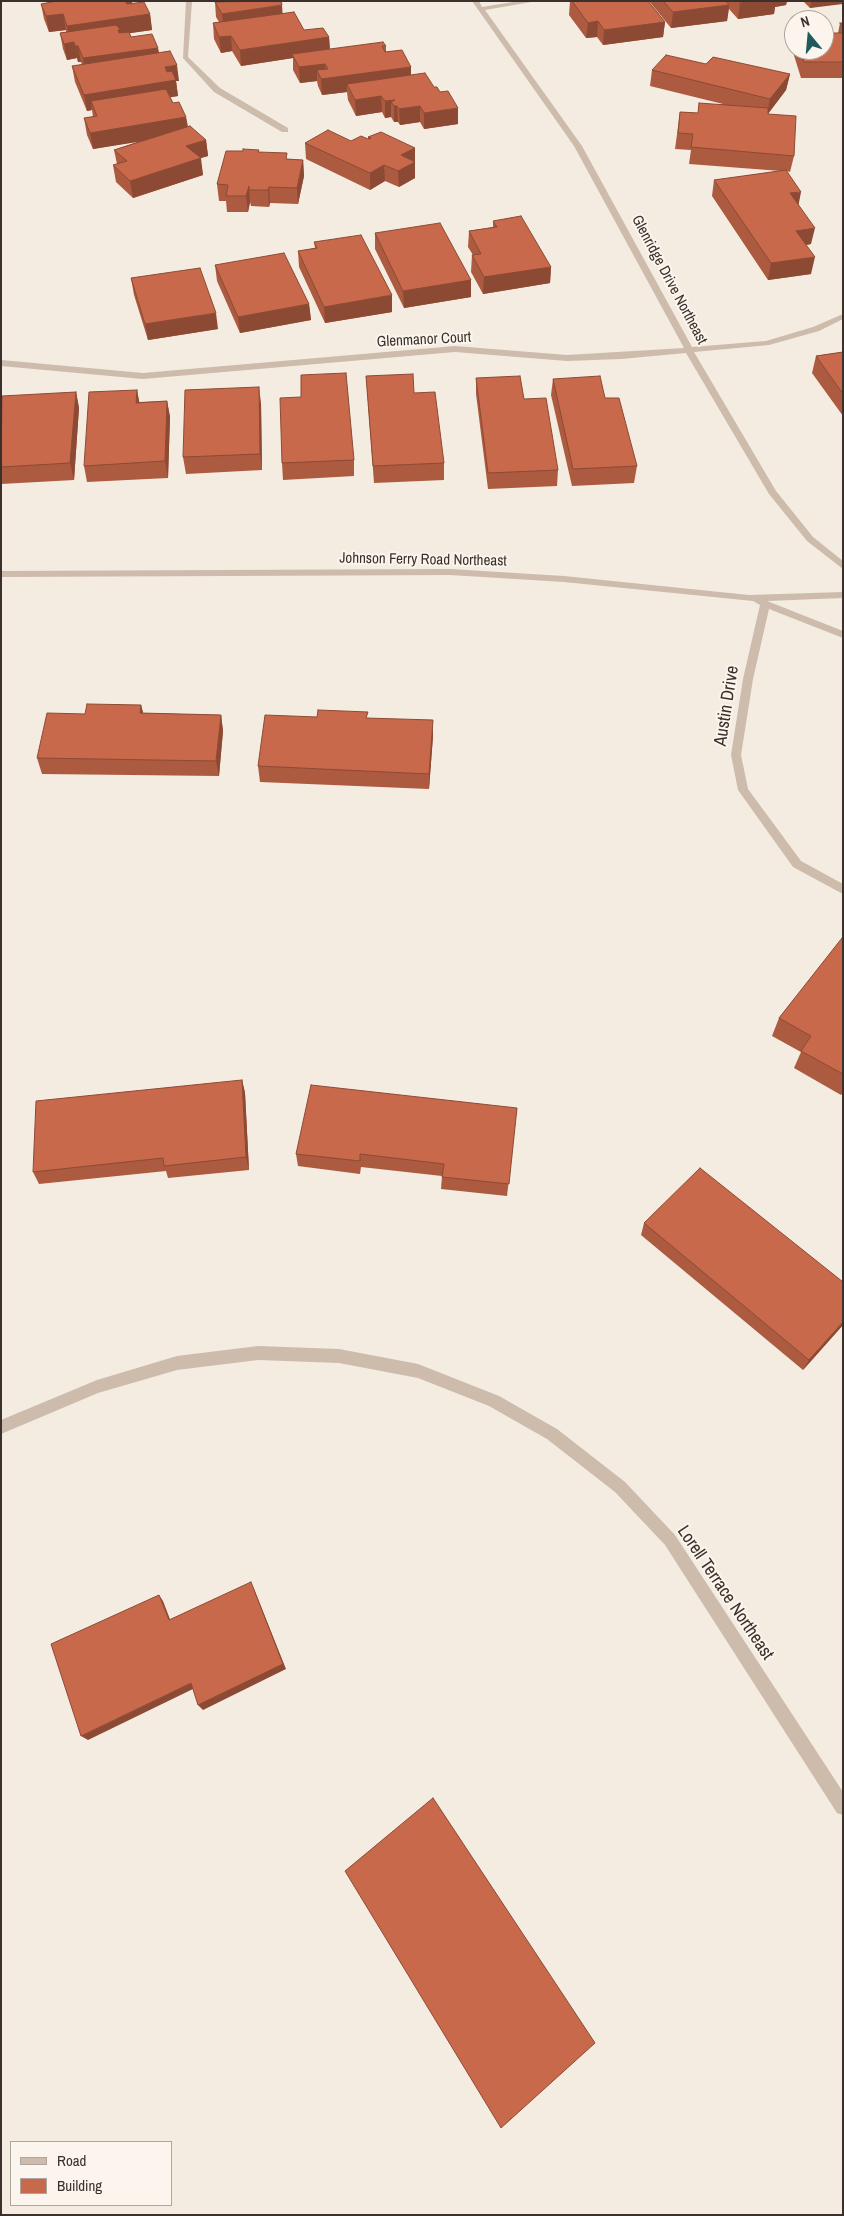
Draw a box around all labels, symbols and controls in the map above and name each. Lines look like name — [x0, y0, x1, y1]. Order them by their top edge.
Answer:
north arrow — [784, 10, 834, 60]
text: N — [798, 12, 811, 31]
street label: Glenridge Drive Northeast — [627, 212, 711, 348]
street label: Glenmanor Court — [376, 329, 472, 351]
street label: Johnson Ferry Road Northeast — [339, 550, 507, 570]
street label: Austin Drive — [710, 664, 744, 748]
street label: Lorell Terrace Northeast — [672, 1522, 778, 1664]
legend — [10, 2141, 172, 2206]
text: Road — [57, 2150, 86, 2171]
text: Building — [57, 2175, 102, 2196]

